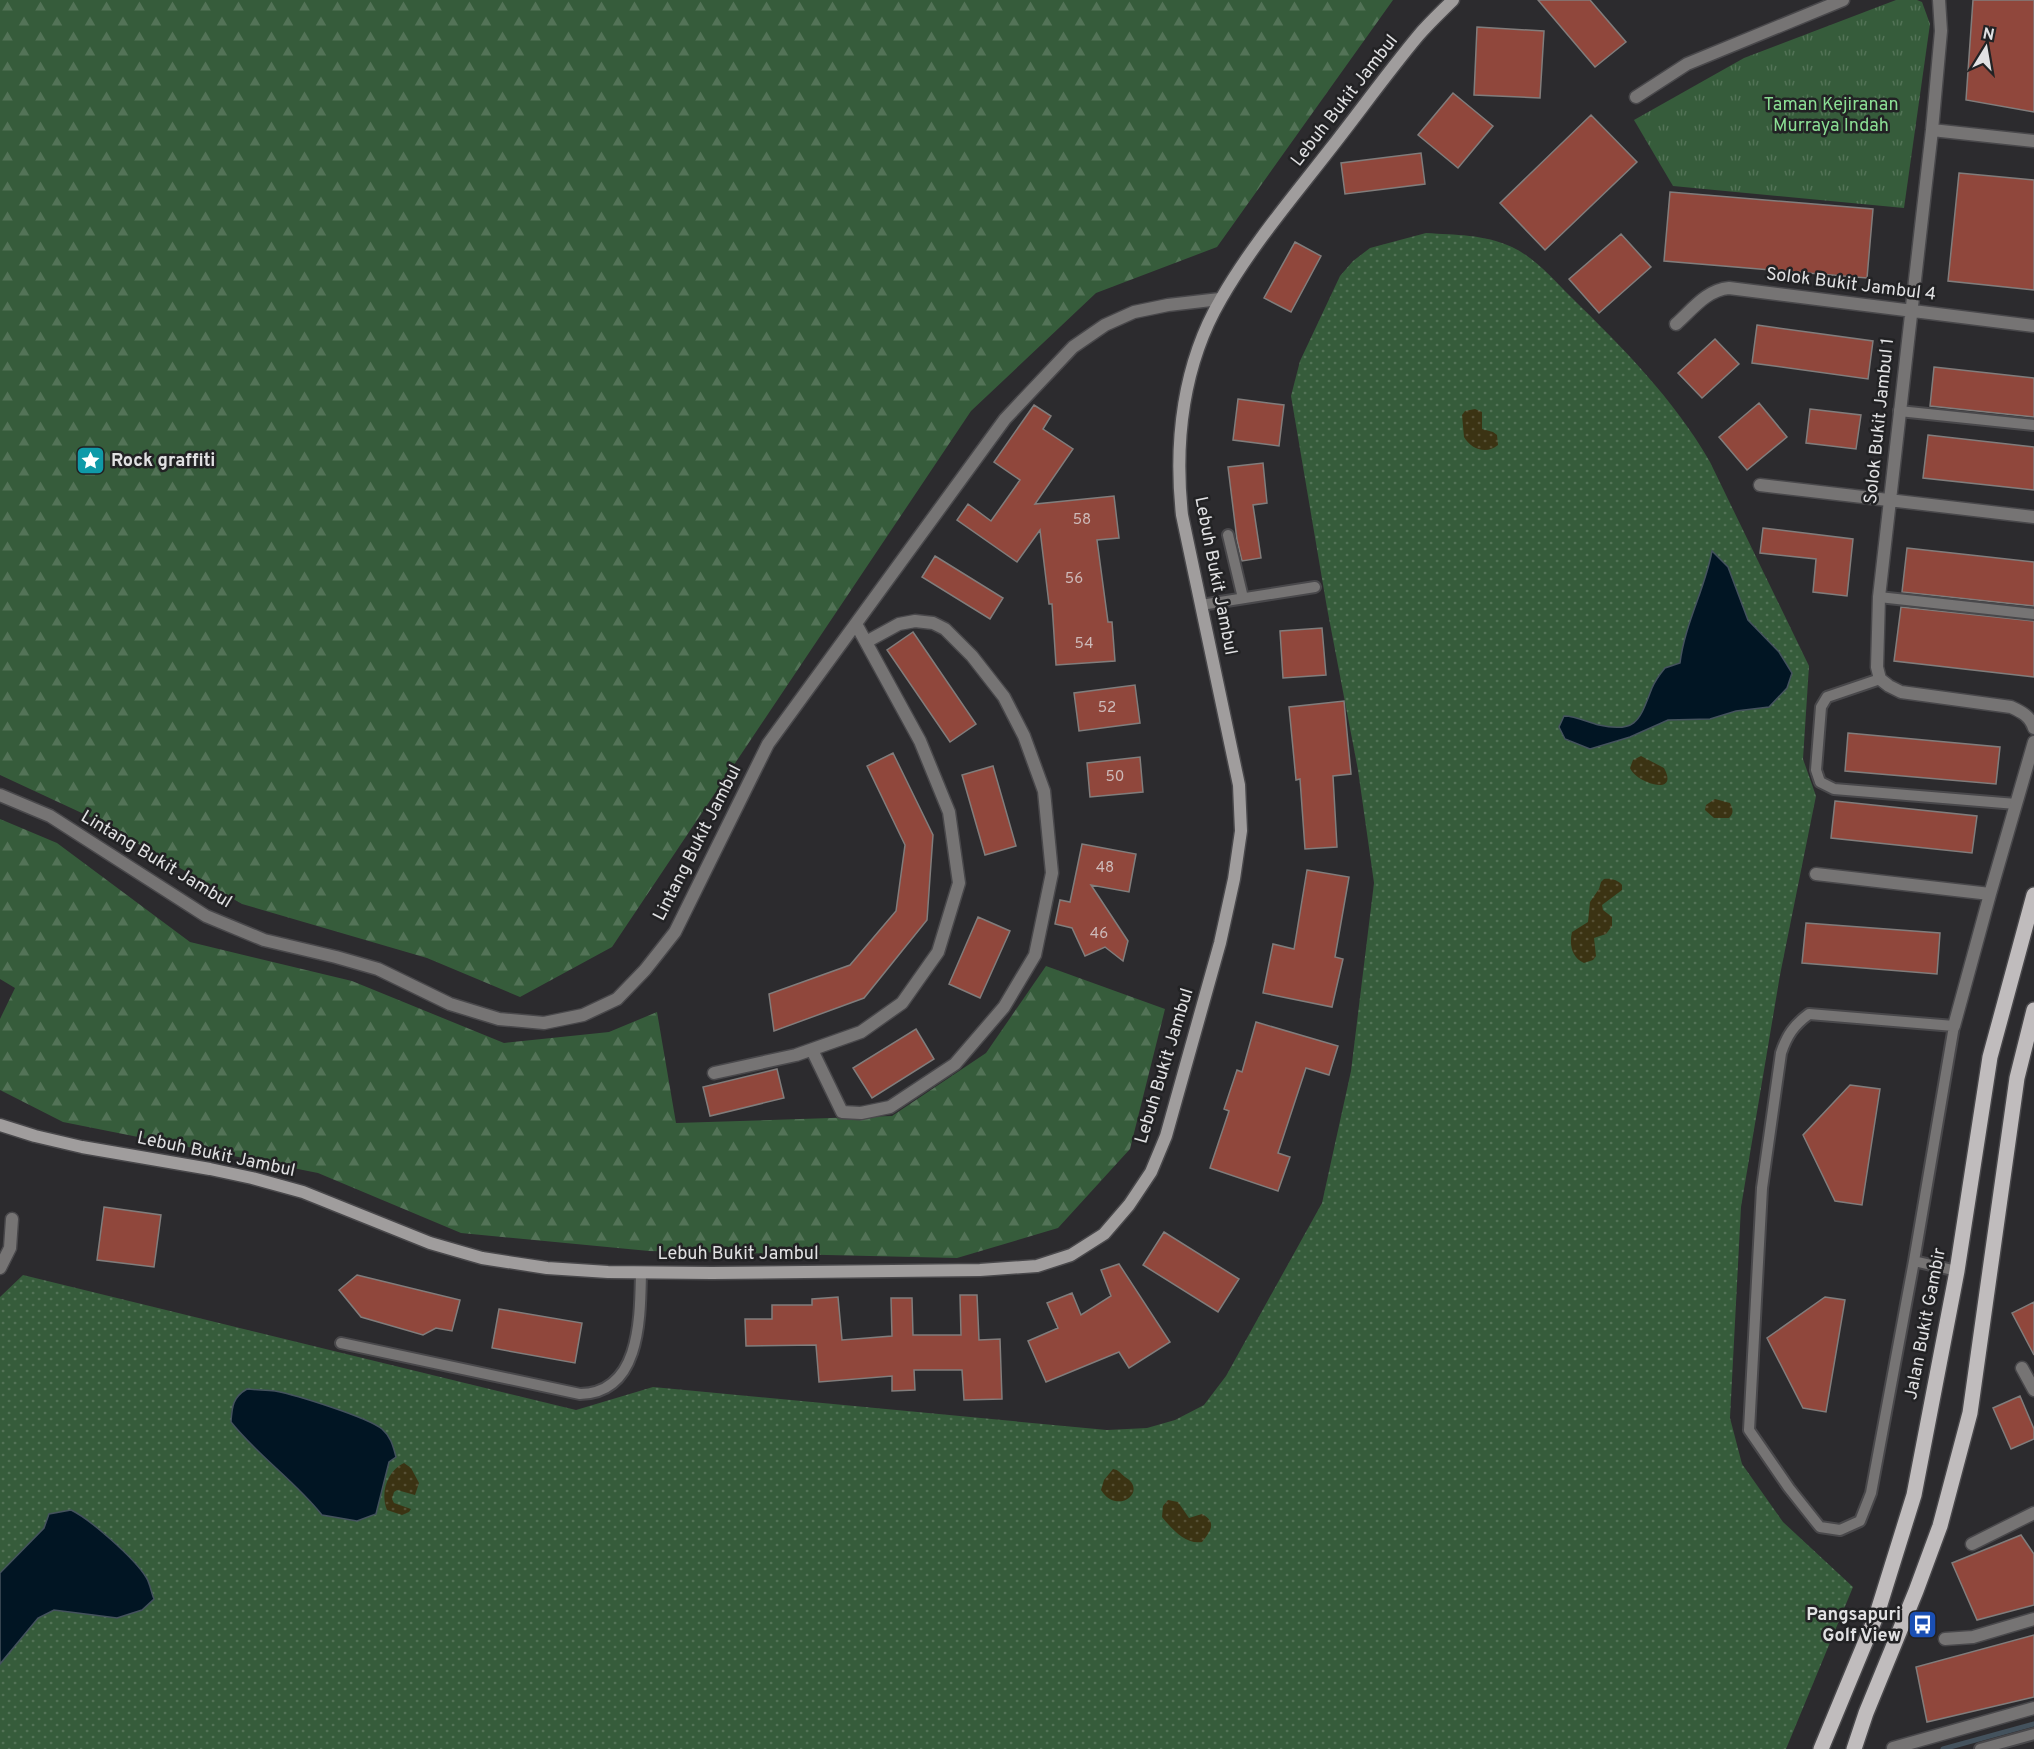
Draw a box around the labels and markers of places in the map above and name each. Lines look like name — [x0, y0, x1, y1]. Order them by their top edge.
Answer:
place icon: Rock graffiti — [74, 445, 106, 477]
place label: Rock graffiti — [111, 450, 215, 473]
place label: Pangsapuri Golf View — [1806, 1604, 1901, 1648]
bus stop icon: Pangsapuri Golf View — [1906, 1609, 1938, 1641]

